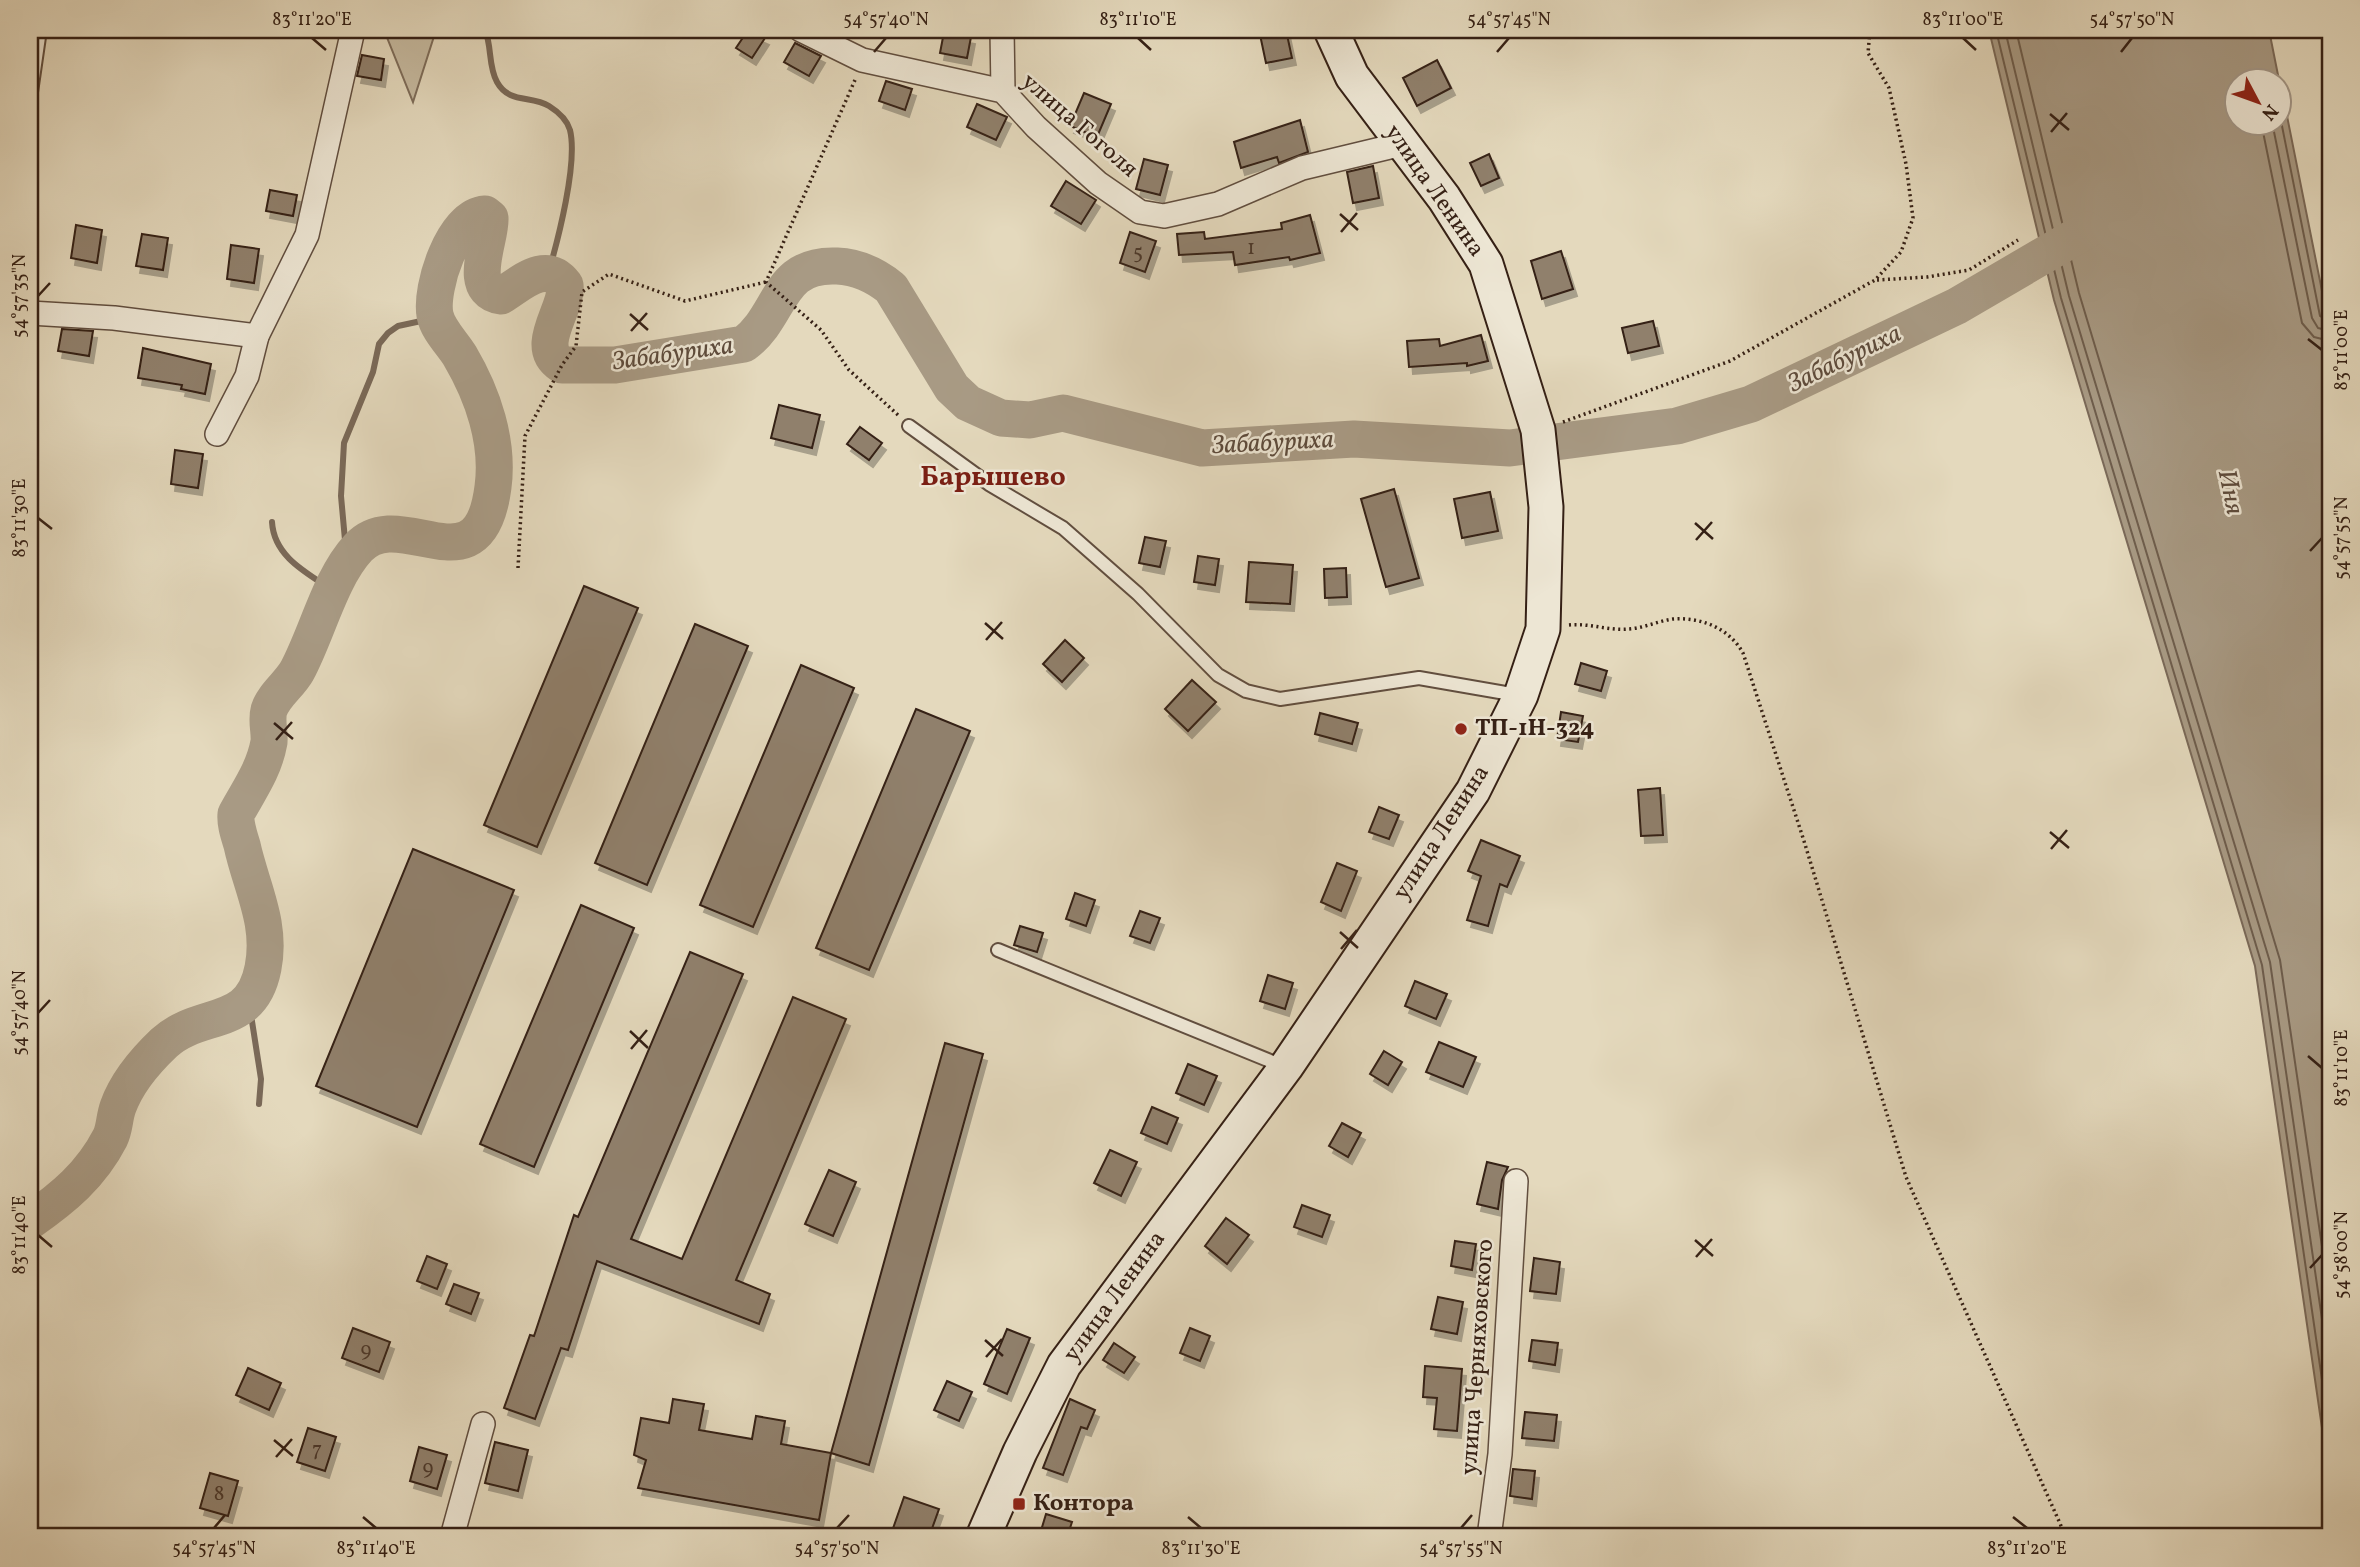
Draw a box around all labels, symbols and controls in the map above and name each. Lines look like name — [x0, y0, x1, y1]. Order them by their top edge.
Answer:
text: 83°11'20"E — [272, 8, 352, 33]
text: 54°57'40"N — [843, 8, 929, 33]
text: 83°11'10"E — [1099, 8, 1177, 33]
text: 54°57'45"N — [1467, 8, 1551, 33]
text: 83°11'00"E — [1923, 8, 2004, 33]
text: 54°57'50"N — [2090, 8, 2174, 33]
street label: улица Гоголя — [1013, 66, 1145, 186]
north arrow — [2224, 66, 2294, 136]
text: N — [2255, 98, 2284, 126]
street label: улица Ленина — [1376, 118, 1492, 264]
house number: 1 — [1247, 234, 1255, 263]
house number: 5 — [1133, 238, 1143, 267]
text: 54°57'35"N — [8, 254, 33, 338]
text: 83°11'00"E — [2330, 309, 2355, 390]
water label: Забабуриха — [1781, 316, 1908, 402]
water label: Забабуриха — [609, 328, 736, 380]
water label: Забабуриха — [1210, 422, 1335, 464]
district label: Барышево — [920, 458, 1066, 497]
water label: Иня — [2208, 466, 2252, 518]
text: 83°11'30"E — [8, 478, 33, 557]
text: 54°57'55"N — [2330, 496, 2355, 580]
place label: ТП-1Н-324 — [1475, 712, 1595, 746]
marker: ТП-1Н-324 — [1453, 721, 1469, 737]
street label: улица Ленина — [1386, 759, 1498, 907]
text: 54°57'40"N — [8, 970, 33, 1056]
text: 83°11'10"E — [2330, 1029, 2355, 1107]
text: 83°11'40"E — [8, 1195, 33, 1275]
text: 54°58'00"N — [2330, 1211, 2355, 1299]
street label: улица Ленина — [1056, 1224, 1174, 1370]
street label: улица Черняховского — [1453, 1238, 1503, 1476]
house number: 9 — [361, 1336, 372, 1365]
house number: 7 — [312, 1436, 322, 1465]
house number: 9 — [423, 1454, 434, 1483]
house number: 8 — [214, 1480, 224, 1509]
place label: Контора — [1033, 1487, 1134, 1521]
marker: Контора — [1011, 1496, 1027, 1512]
text: 54°57'45"N — [172, 1537, 256, 1562]
text: 83°11'40"E — [336, 1537, 416, 1562]
text: 54°57'50"N — [795, 1537, 879, 1562]
text: 83°11'30"E — [1162, 1537, 1241, 1562]
text: 54°57'55"N — [1419, 1537, 1503, 1562]
text: 83°11'20"E — [1987, 1537, 2067, 1562]

